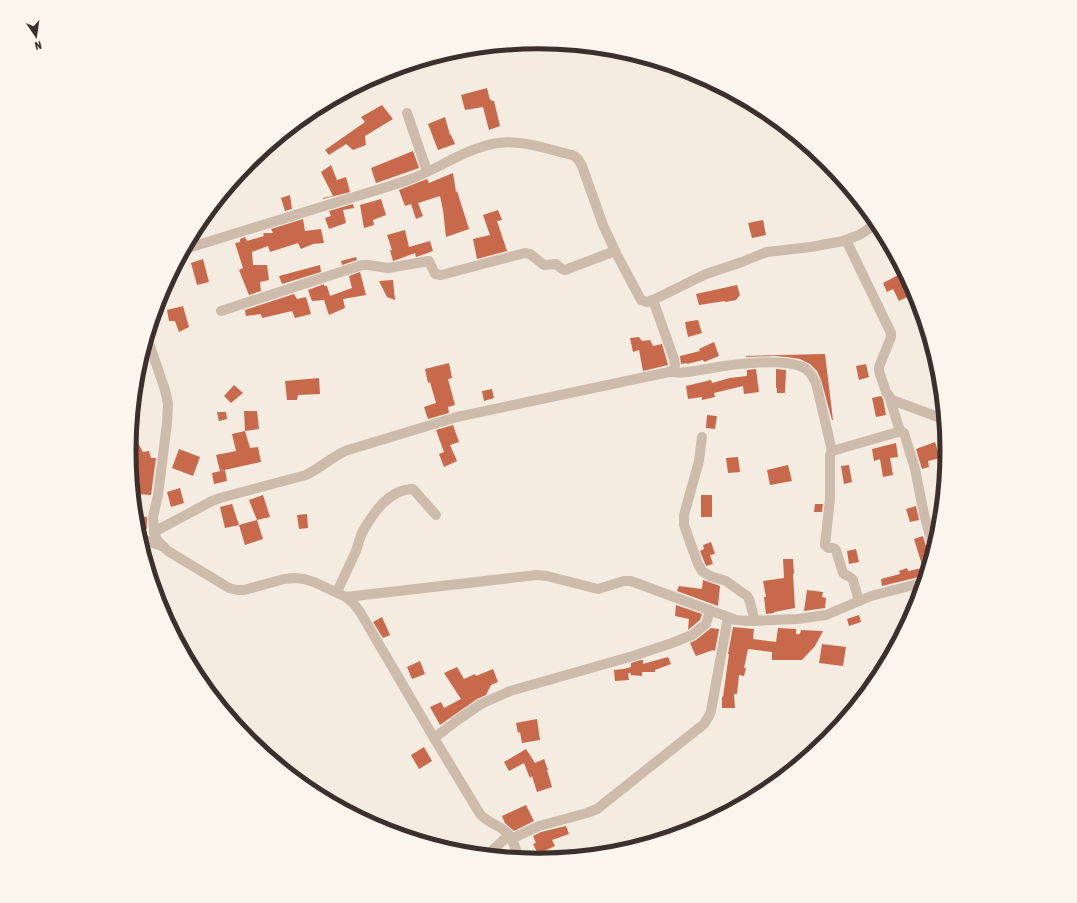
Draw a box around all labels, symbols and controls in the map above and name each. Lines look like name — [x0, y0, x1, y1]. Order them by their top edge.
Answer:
north arrow — [16, 16, 56, 56]
text: N — [34, 39, 43, 52]

